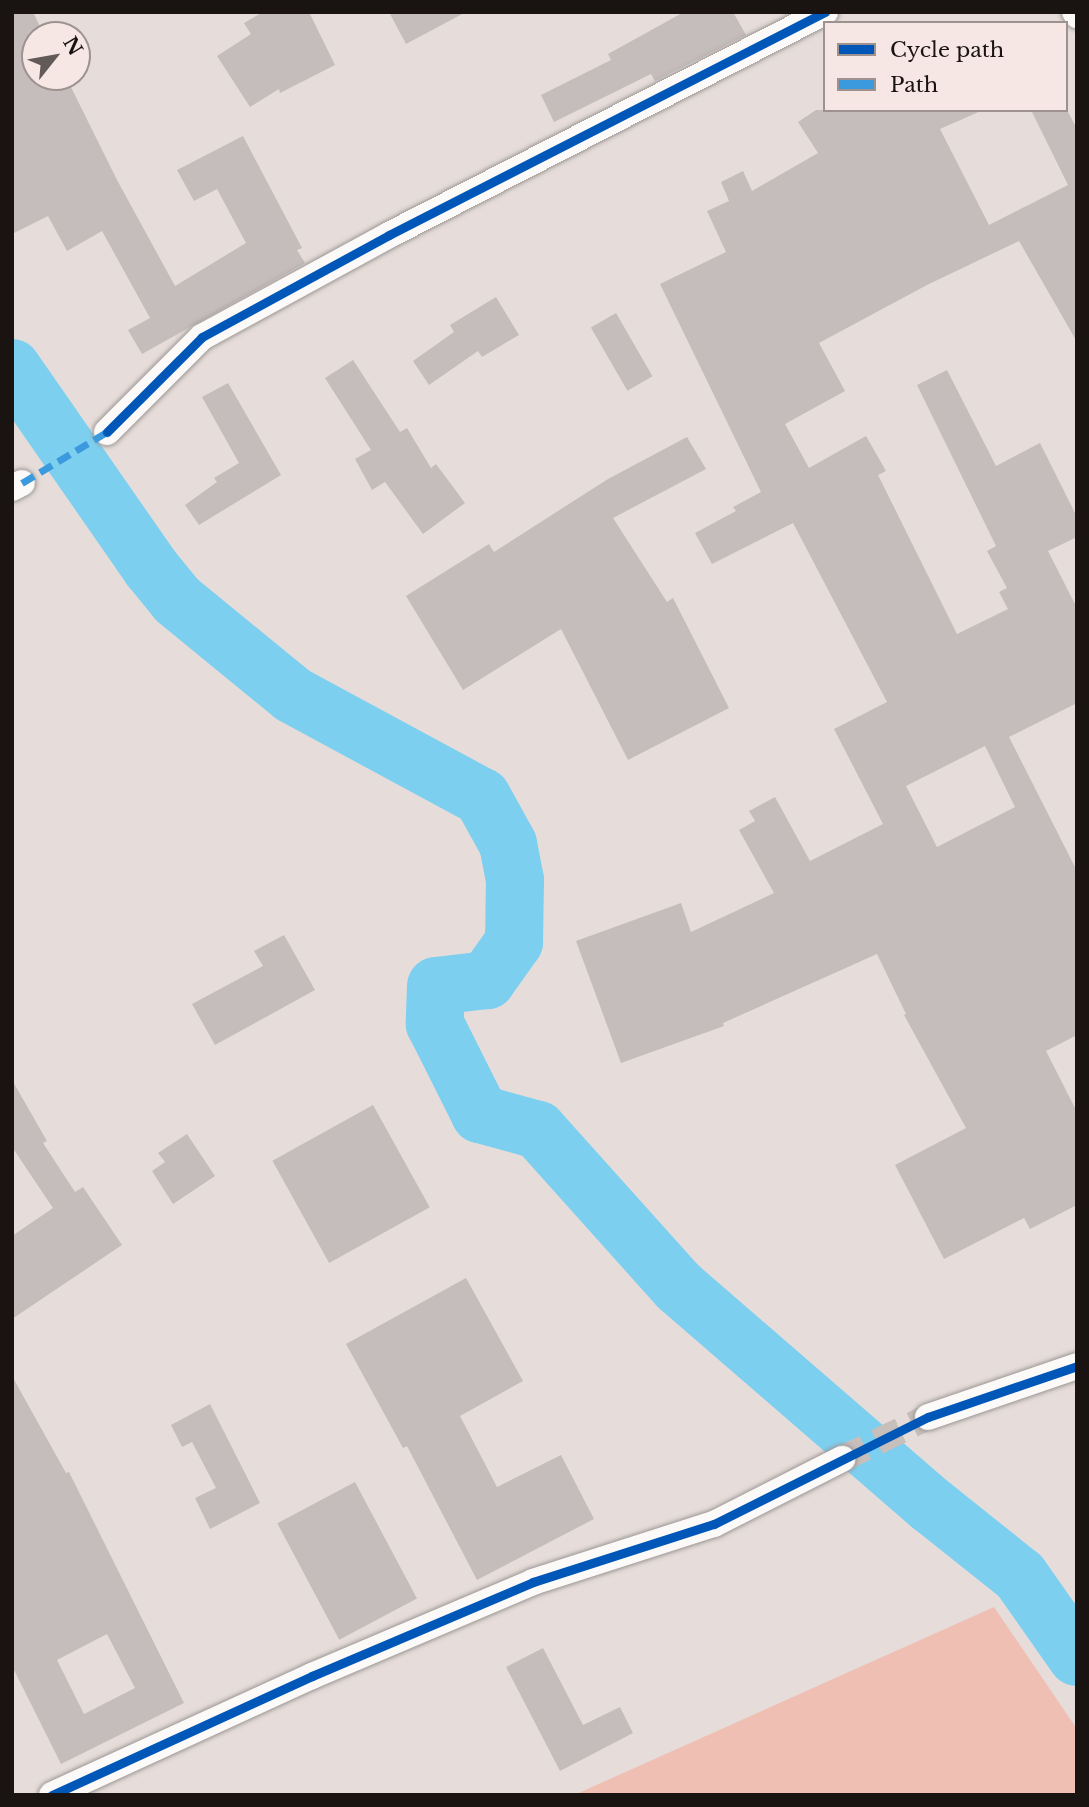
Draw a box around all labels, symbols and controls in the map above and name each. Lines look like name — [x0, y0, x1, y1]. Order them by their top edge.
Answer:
north arrow — [21, 21, 91, 91]
legend — [823, 21, 1068, 112]
text: N — [58, 32, 87, 60]
text: Cycle path — [890, 37, 1004, 63]
text: Path — [890, 72, 938, 98]

